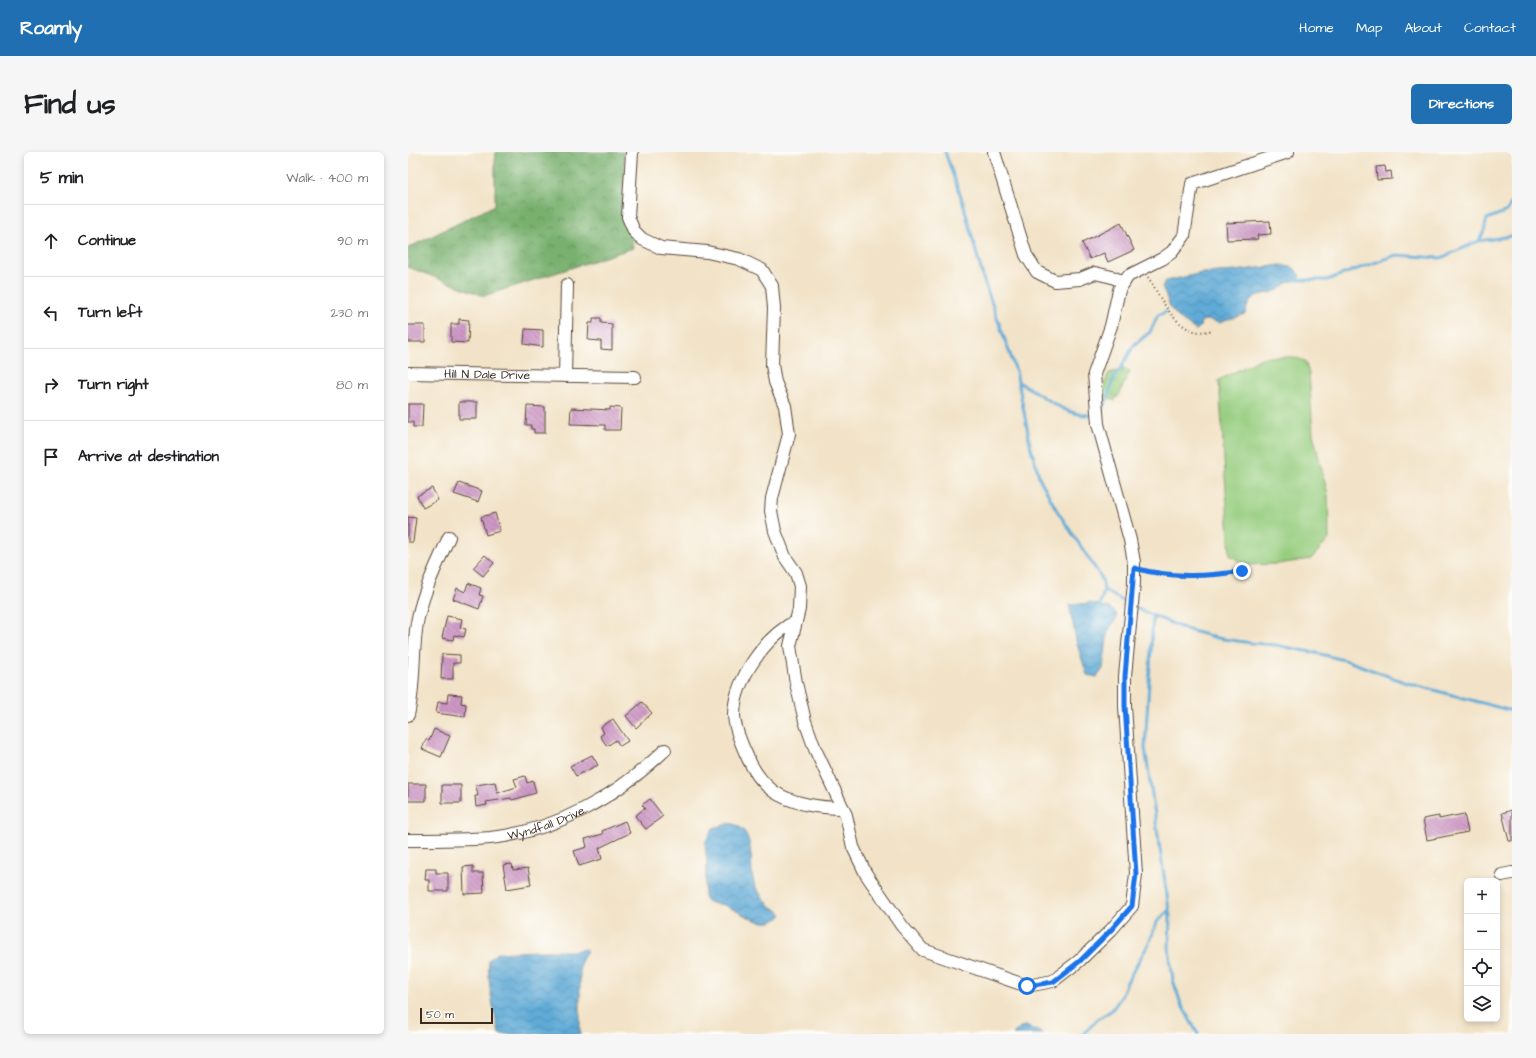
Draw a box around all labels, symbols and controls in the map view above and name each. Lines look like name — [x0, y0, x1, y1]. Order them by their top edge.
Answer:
text: Roamly — [20, 15, 82, 42]
text: Home — [1299, 18, 1334, 38]
text: Map — [1356, 18, 1382, 38]
text: About — [1404, 18, 1442, 38]
text: Contact — [1464, 18, 1516, 38]
button: Directions — [1411, 84, 1512, 124]
text: Find us — [24, 85, 115, 124]
text: 5 min — [40, 166, 83, 190]
text: Walk · 400 m — [286, 169, 368, 187]
icon: ahead — [40, 230, 62, 252]
text: Continue — [78, 230, 136, 251]
text: 90 m — [337, 232, 368, 250]
icon: left — [40, 302, 62, 324]
text: Turn left — [78, 302, 142, 323]
text: 230 m — [330, 304, 368, 322]
street label: Hill N Dale Drive — [444, 365, 531, 384]
icon: right — [40, 374, 62, 396]
text: Turn right — [78, 374, 149, 395]
text: 80 m — [336, 376, 368, 394]
icon: arrive — [40, 446, 62, 468]
text: Arrive at destination — [78, 446, 219, 467]
route end — [1233, 562, 1251, 580]
street label: Wyndfall Drive — [506, 801, 588, 844]
map controls — [1464, 878, 1500, 1022]
button: + — [1464, 878, 1500, 914]
button: − — [1464, 914, 1500, 950]
button: locate — [1464, 950, 1500, 986]
route start — [1018, 977, 1036, 995]
button: layers — [1464, 986, 1500, 1022]
scale bar — [420, 1006, 493, 1025]
text: 50 m — [426, 1007, 454, 1022]

